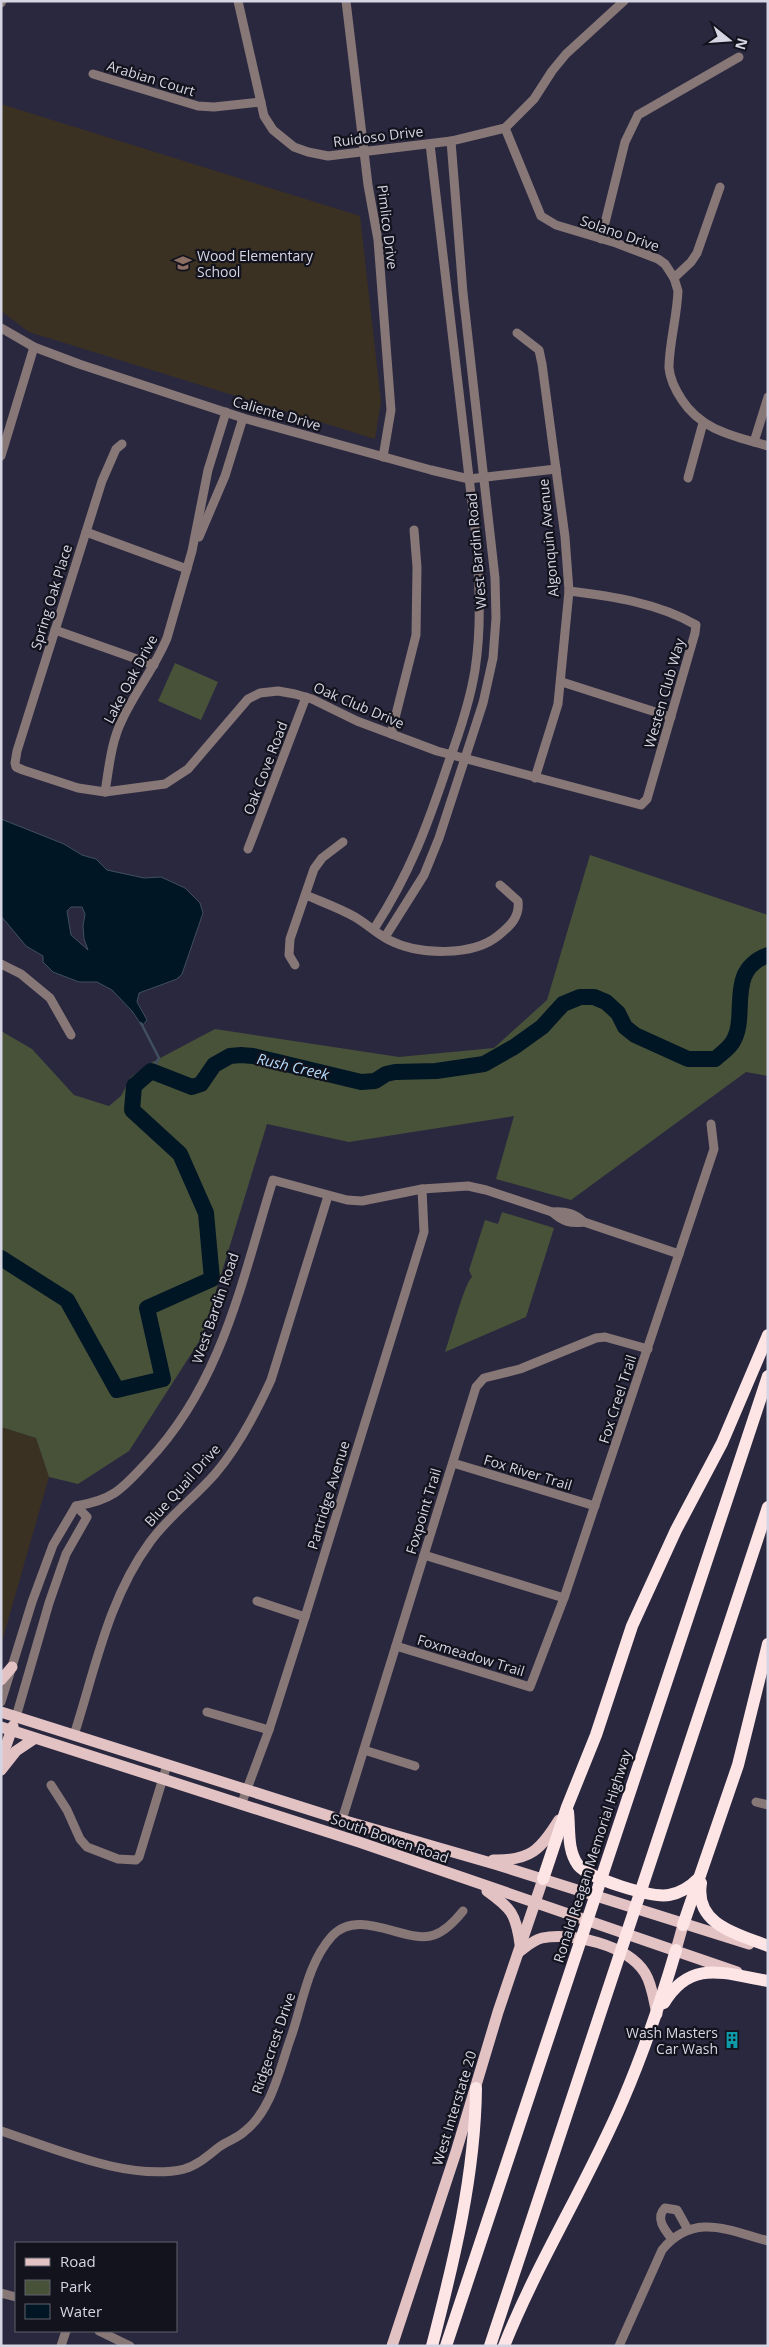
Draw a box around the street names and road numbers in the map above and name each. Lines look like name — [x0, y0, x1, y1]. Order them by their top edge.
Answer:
street label: Arabian Court — [105, 56, 197, 100]
street label: Ruidoso Drive — [332, 121, 424, 151]
street label: Pimlico Drive — [373, 184, 403, 270]
street label: Solano Drive — [578, 211, 662, 255]
street label: Caliente Drive — [231, 391, 323, 435]
street label: Algonquin Avenue — [533, 478, 563, 598]
street label: West Bardin Road — [461, 492, 491, 610]
street label: Spring Oak Place — [26, 542, 76, 652]
street label: Lake Oak Drive — [99, 631, 161, 727]
street label: Westen Club Way — [639, 635, 689, 750]
street label: Oak Club Drive — [311, 677, 408, 733]
street label: Oak Cove Road — [238, 718, 292, 818]
street label: West Bardin Road — [187, 1250, 243, 1366]
street label: Fox Creel Trail — [594, 1352, 640, 1446]
street label: Partridge Avenue — [302, 1438, 354, 1552]
street label: Blue Quail Drive — [140, 1440, 224, 1530]
street label: Fox River Trail — [482, 1450, 574, 1494]
street label: Foxpoint Trail — [401, 1466, 445, 1556]
street label: Foxmeadow Trail — [415, 1630, 527, 1680]
street label: Ronald Reagan Memorial Highway — [549, 1746, 636, 1965]
street label: South Bowen Road — [328, 1809, 452, 1867]
street label: Ridgecrest Drive — [247, 1990, 299, 2096]
street label: West Interstate 20 — [428, 2048, 480, 2168]

